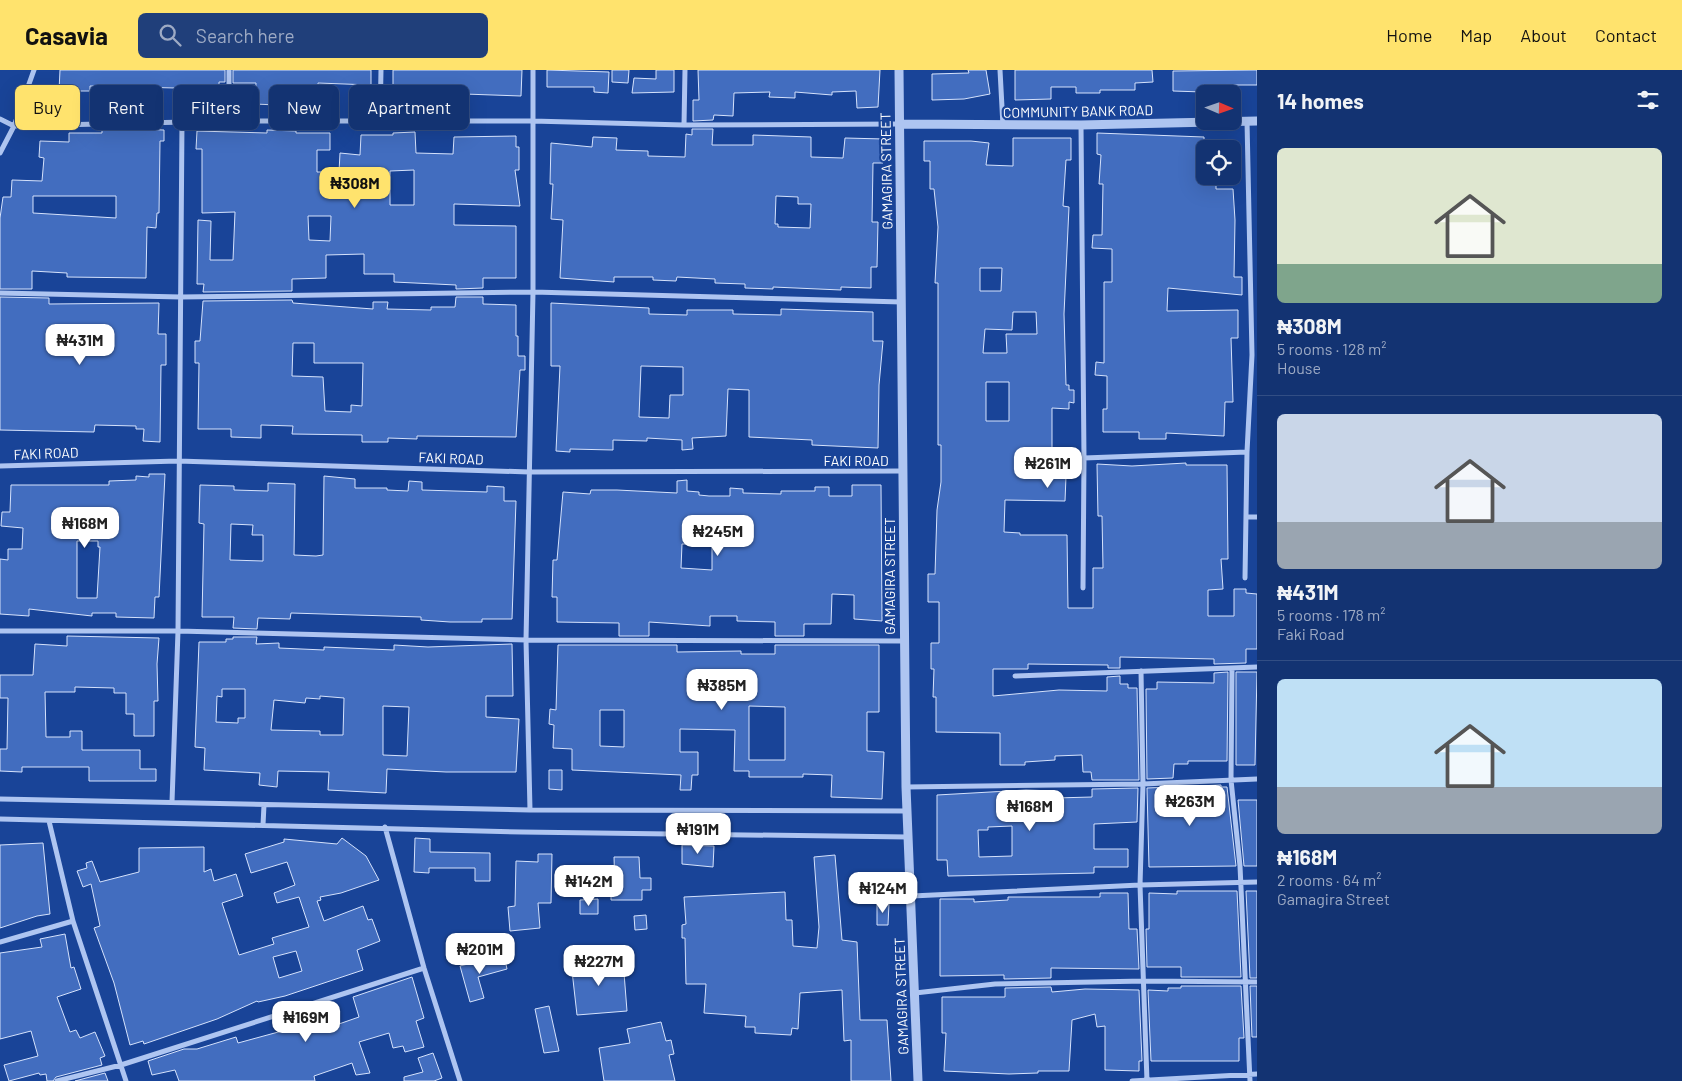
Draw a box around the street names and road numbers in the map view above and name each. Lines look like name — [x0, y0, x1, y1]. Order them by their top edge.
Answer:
street label: COMMUNITY BANK ROAD — [1003, 101, 1153, 121]
street label: GAMAGIRA STREET — [876, 112, 896, 230]
street label: FAKI ROAD — [13, 443, 79, 463]
street label: FAKI ROAD — [418, 448, 484, 468]
street label: FAKI ROAD — [823, 452, 889, 469]
street label: GAMAGIRA STREET — [881, 517, 898, 635]
street label: GAMAGIRA STREET — [890, 937, 912, 1055]

